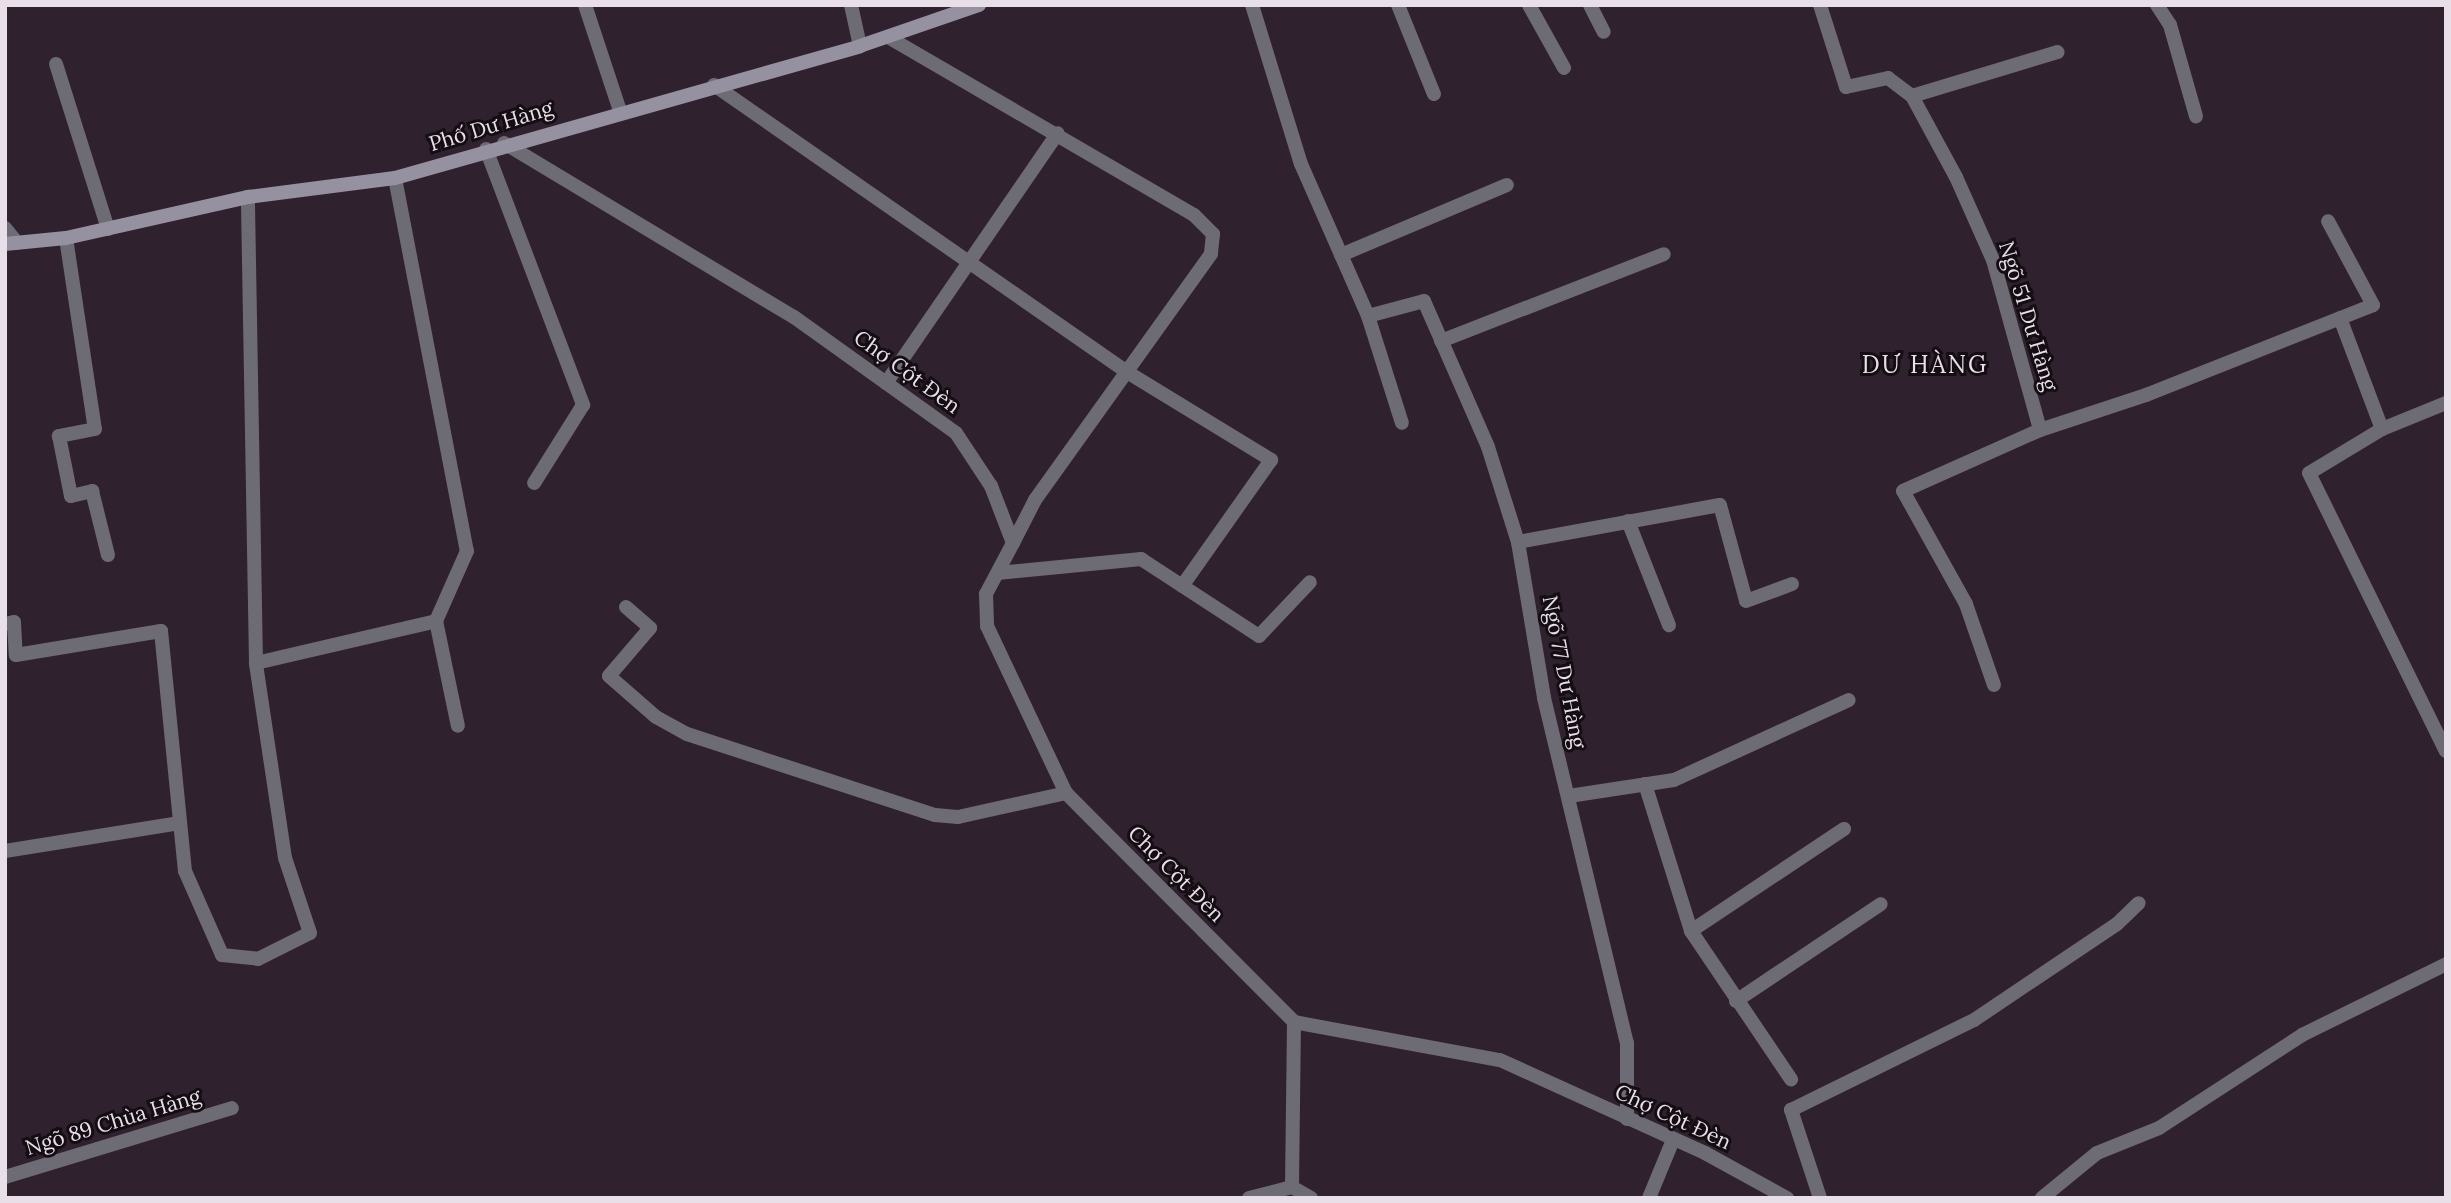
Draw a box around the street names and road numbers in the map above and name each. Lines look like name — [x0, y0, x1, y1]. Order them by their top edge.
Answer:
street label: Phố Dư Hàng — [426, 95, 556, 157]
street label: Ngõ 51 Dư Hàng — [1993, 238, 2063, 394]
street label: Chợ Cột Đèn — [849, 325, 965, 419]
street label: Ngõ 77 Dư Hàng — [1537, 593, 1591, 751]
street label: Chợ Cột Đèn — [1123, 821, 1229, 927]
street label: Chợ Cột Đèn — [1611, 1079, 1735, 1155]
street label: Ngõ 89 Chùa Hàng — [22, 1083, 204, 1161]

